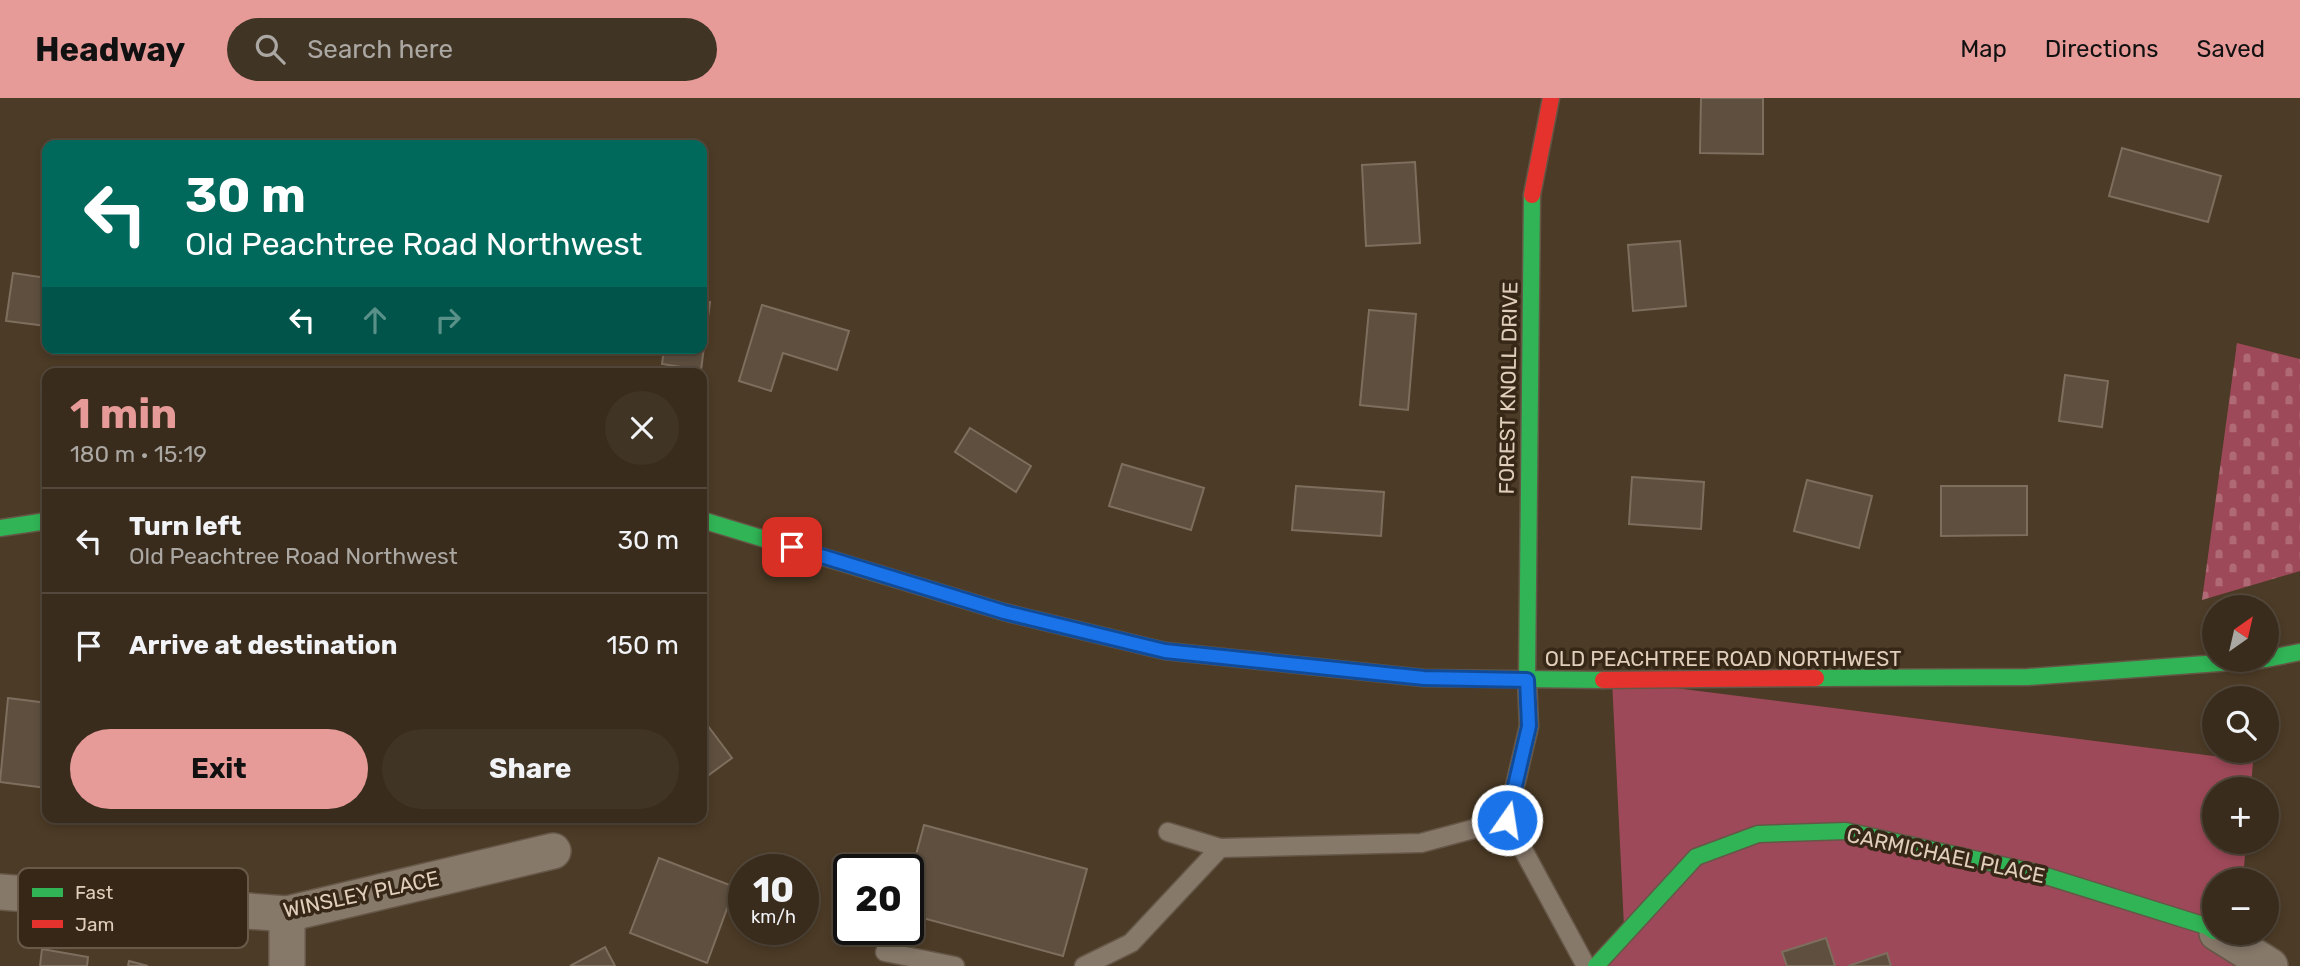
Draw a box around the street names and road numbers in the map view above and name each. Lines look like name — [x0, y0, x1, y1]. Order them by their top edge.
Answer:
street label: FOREST KNOLL DRIVE — [1494, 281, 1522, 495]
street label: OLD PEACHTREE ROAD NORTHWEST — [1545, 646, 1901, 671]
street label: CARMICHAEL PLACE — [1845, 822, 2047, 888]
street label: WINSLEY PLACE — [281, 865, 441, 923]

